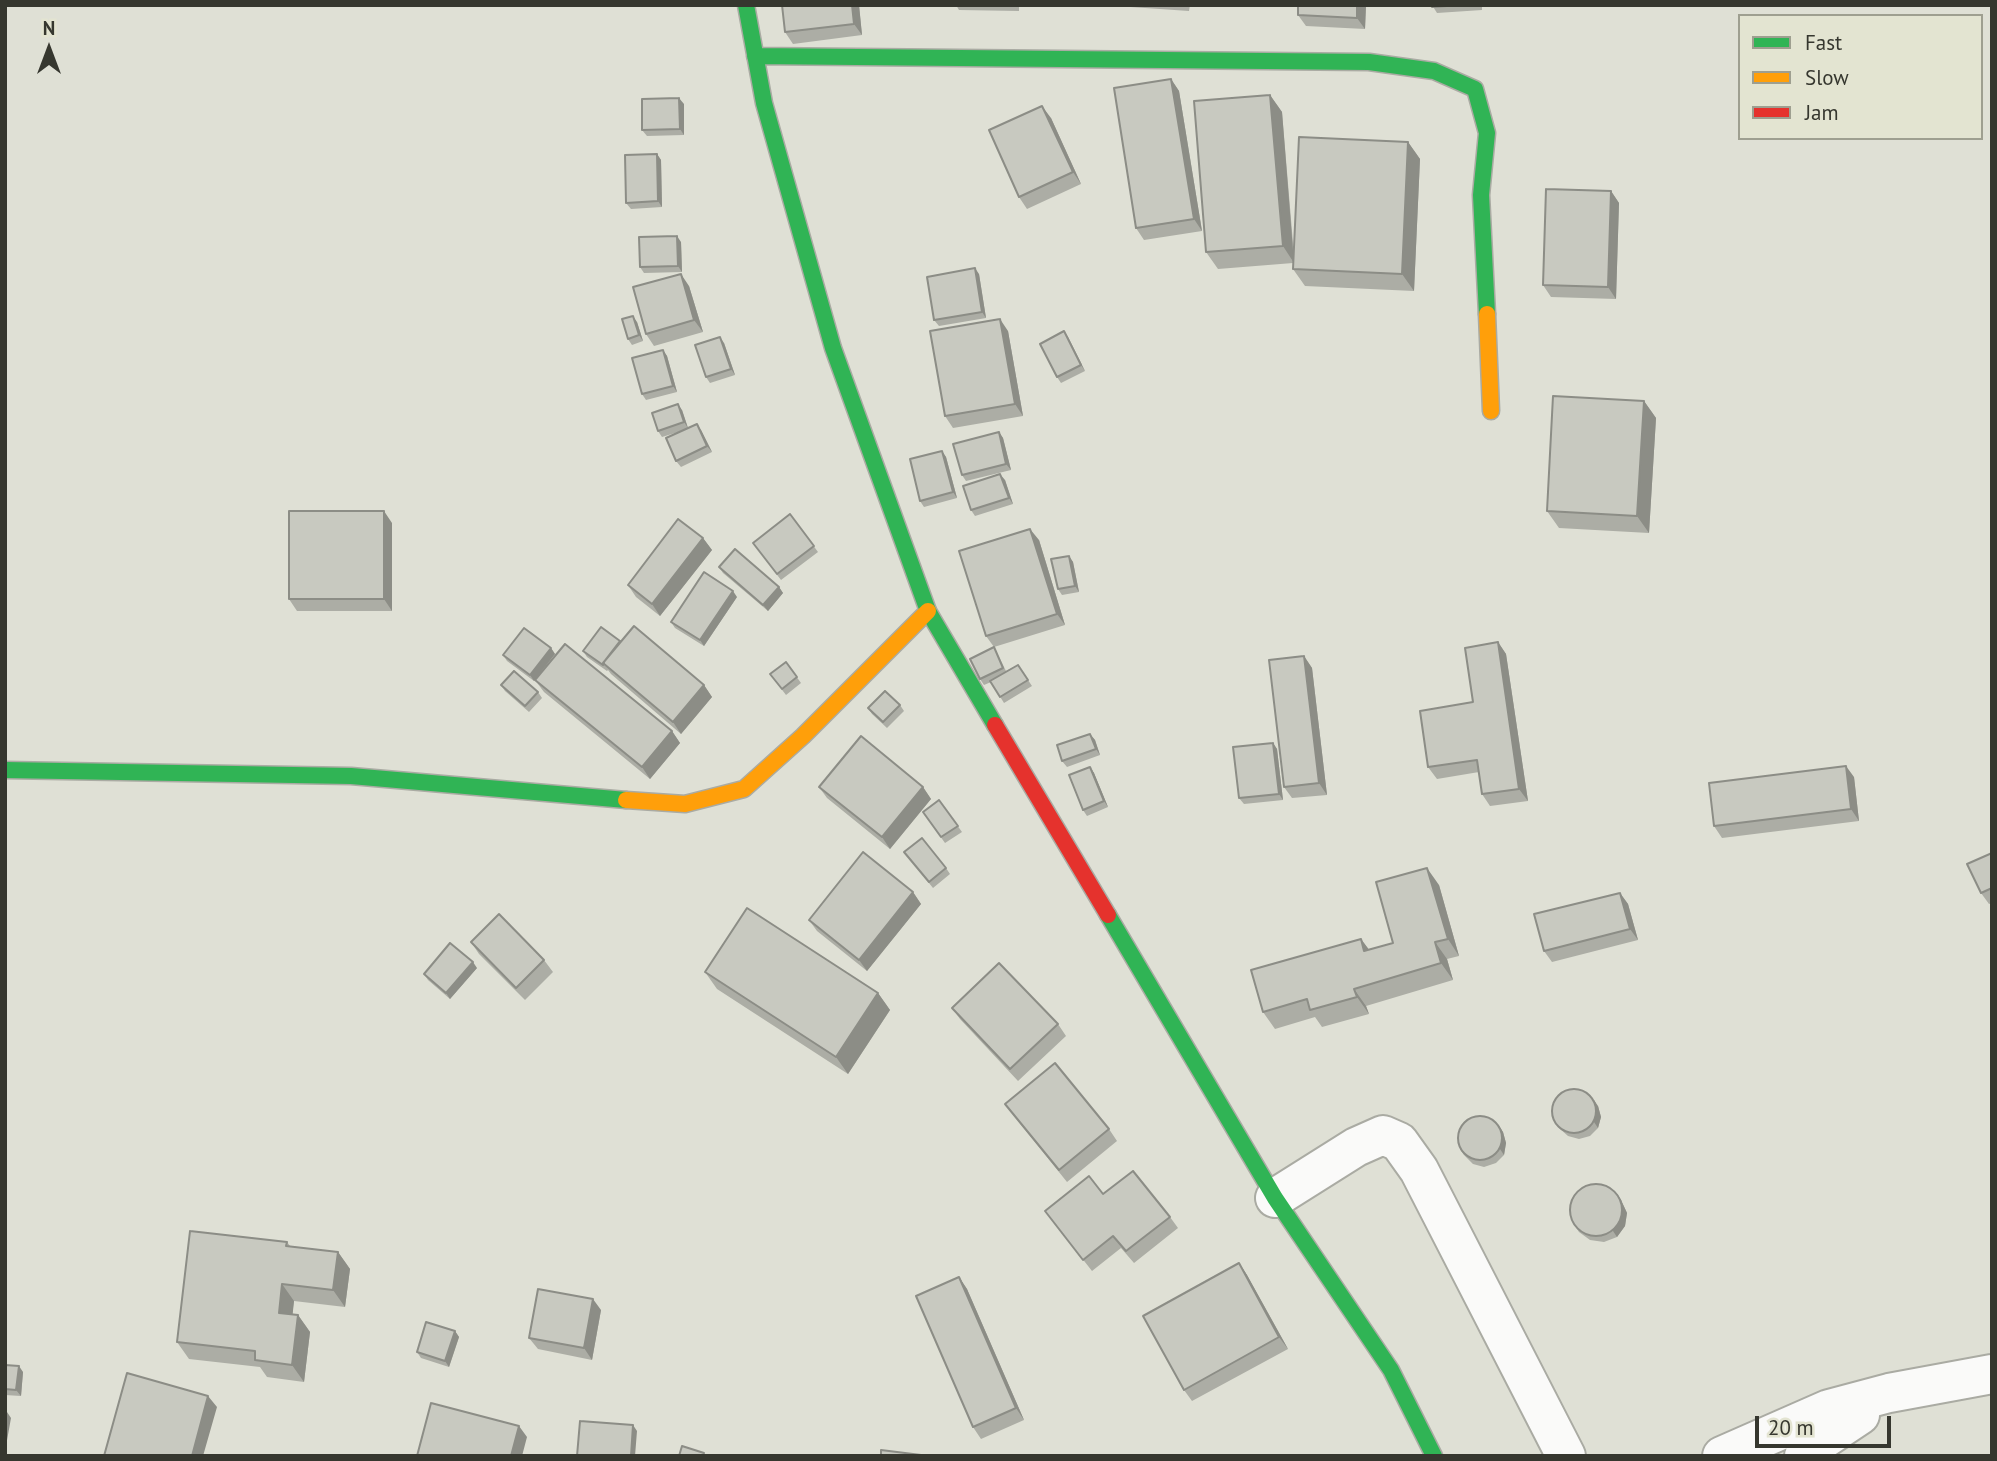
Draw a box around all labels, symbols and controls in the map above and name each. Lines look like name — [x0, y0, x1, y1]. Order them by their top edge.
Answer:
north arrow — [14, 14, 84, 84]
legend — [1738, 14, 1983, 140]
text: N — [43, 16, 55, 40]
text: Fast — [1805, 29, 1842, 56]
text: Slow — [1805, 64, 1849, 91]
text: Jam — [1805, 99, 1839, 126]
scale bar — [1759, 1402, 1896, 1446]
text: 20 m — [1768, 1414, 1814, 1441]

